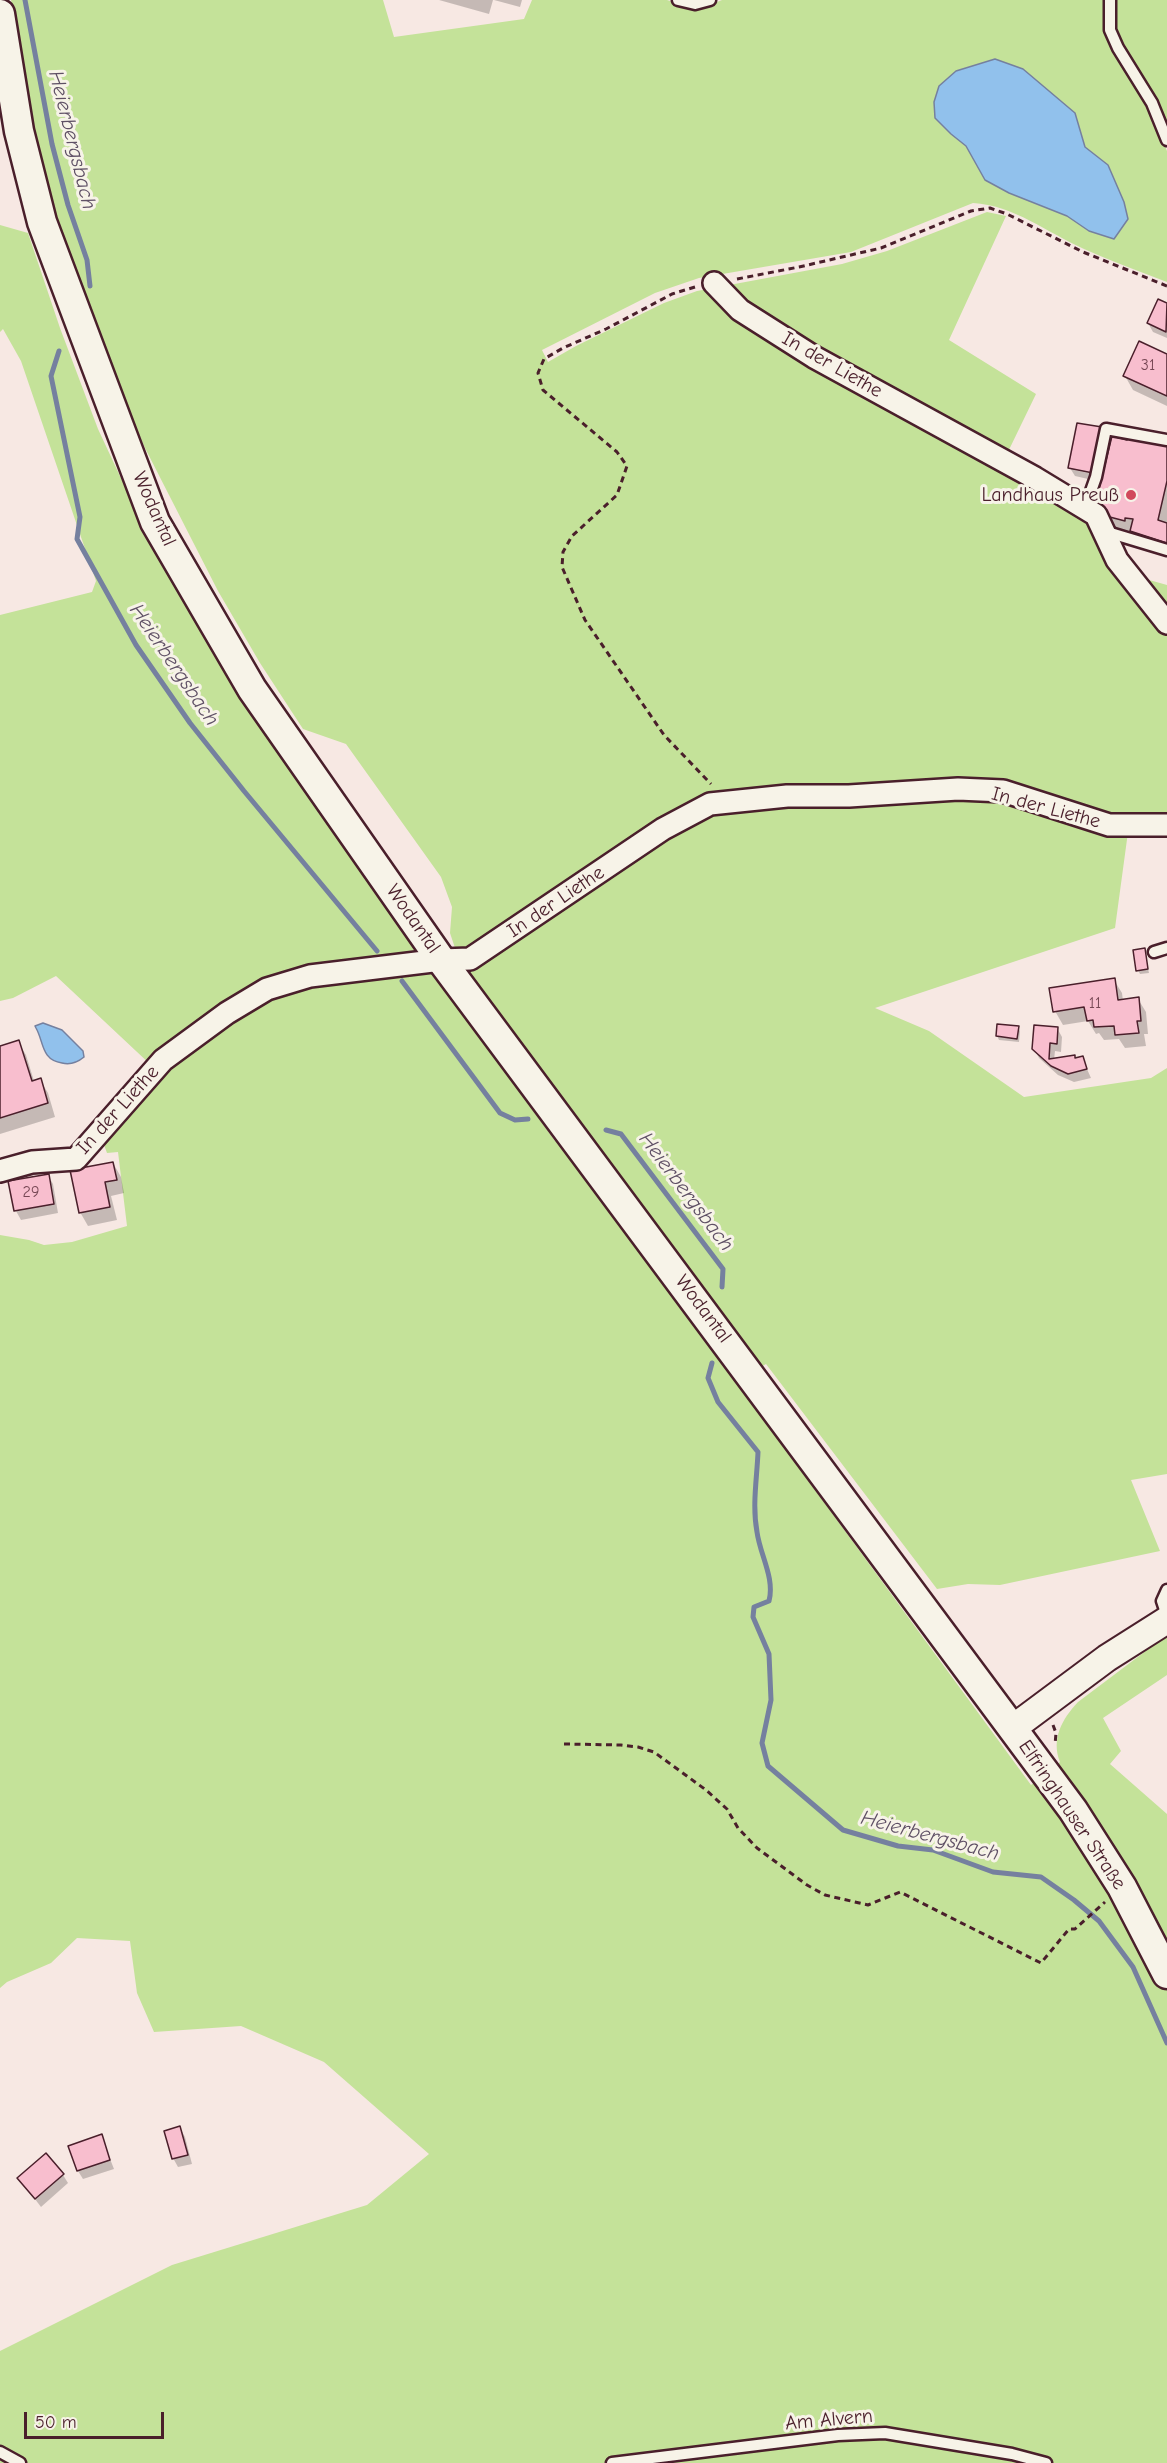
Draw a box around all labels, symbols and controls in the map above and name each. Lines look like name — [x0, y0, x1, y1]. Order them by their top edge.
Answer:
water label: Heierbergsbach — [43, 68, 101, 212]
street label: In der Liethe — [778, 327, 886, 403]
house number: 31 — [1141, 355, 1155, 375]
street label: Wodantal — [127, 468, 181, 550]
place label: Landhaus Preuß — [982, 483, 1119, 507]
marker: Landhaus Preuß — [1124, 488, 1138, 502]
water label: Heierbergsbach — [124, 599, 224, 731]
street label: In der Liethe — [989, 782, 1103, 834]
street label: In der Liethe — [503, 861, 609, 943]
street label: Wodantal — [381, 880, 445, 958]
house number: 11 — [1089, 993, 1101, 1013]
street label: In der Liethe — [72, 1060, 164, 1160]
water label: Heierbergsbach — [633, 1128, 739, 1256]
house number: 29 — [23, 1182, 39, 1202]
street label: Wodantal — [670, 1270, 736, 1348]
street label: Elfringhauser Straße — [1013, 1736, 1131, 1894]
water label: Heierbergsbach — [858, 1805, 1002, 1867]
scale bar — [27, 2400, 166, 2438]
street label: Am Alvern — [784, 2404, 874, 2436]
text: 50 m — [35, 2412, 77, 2433]

